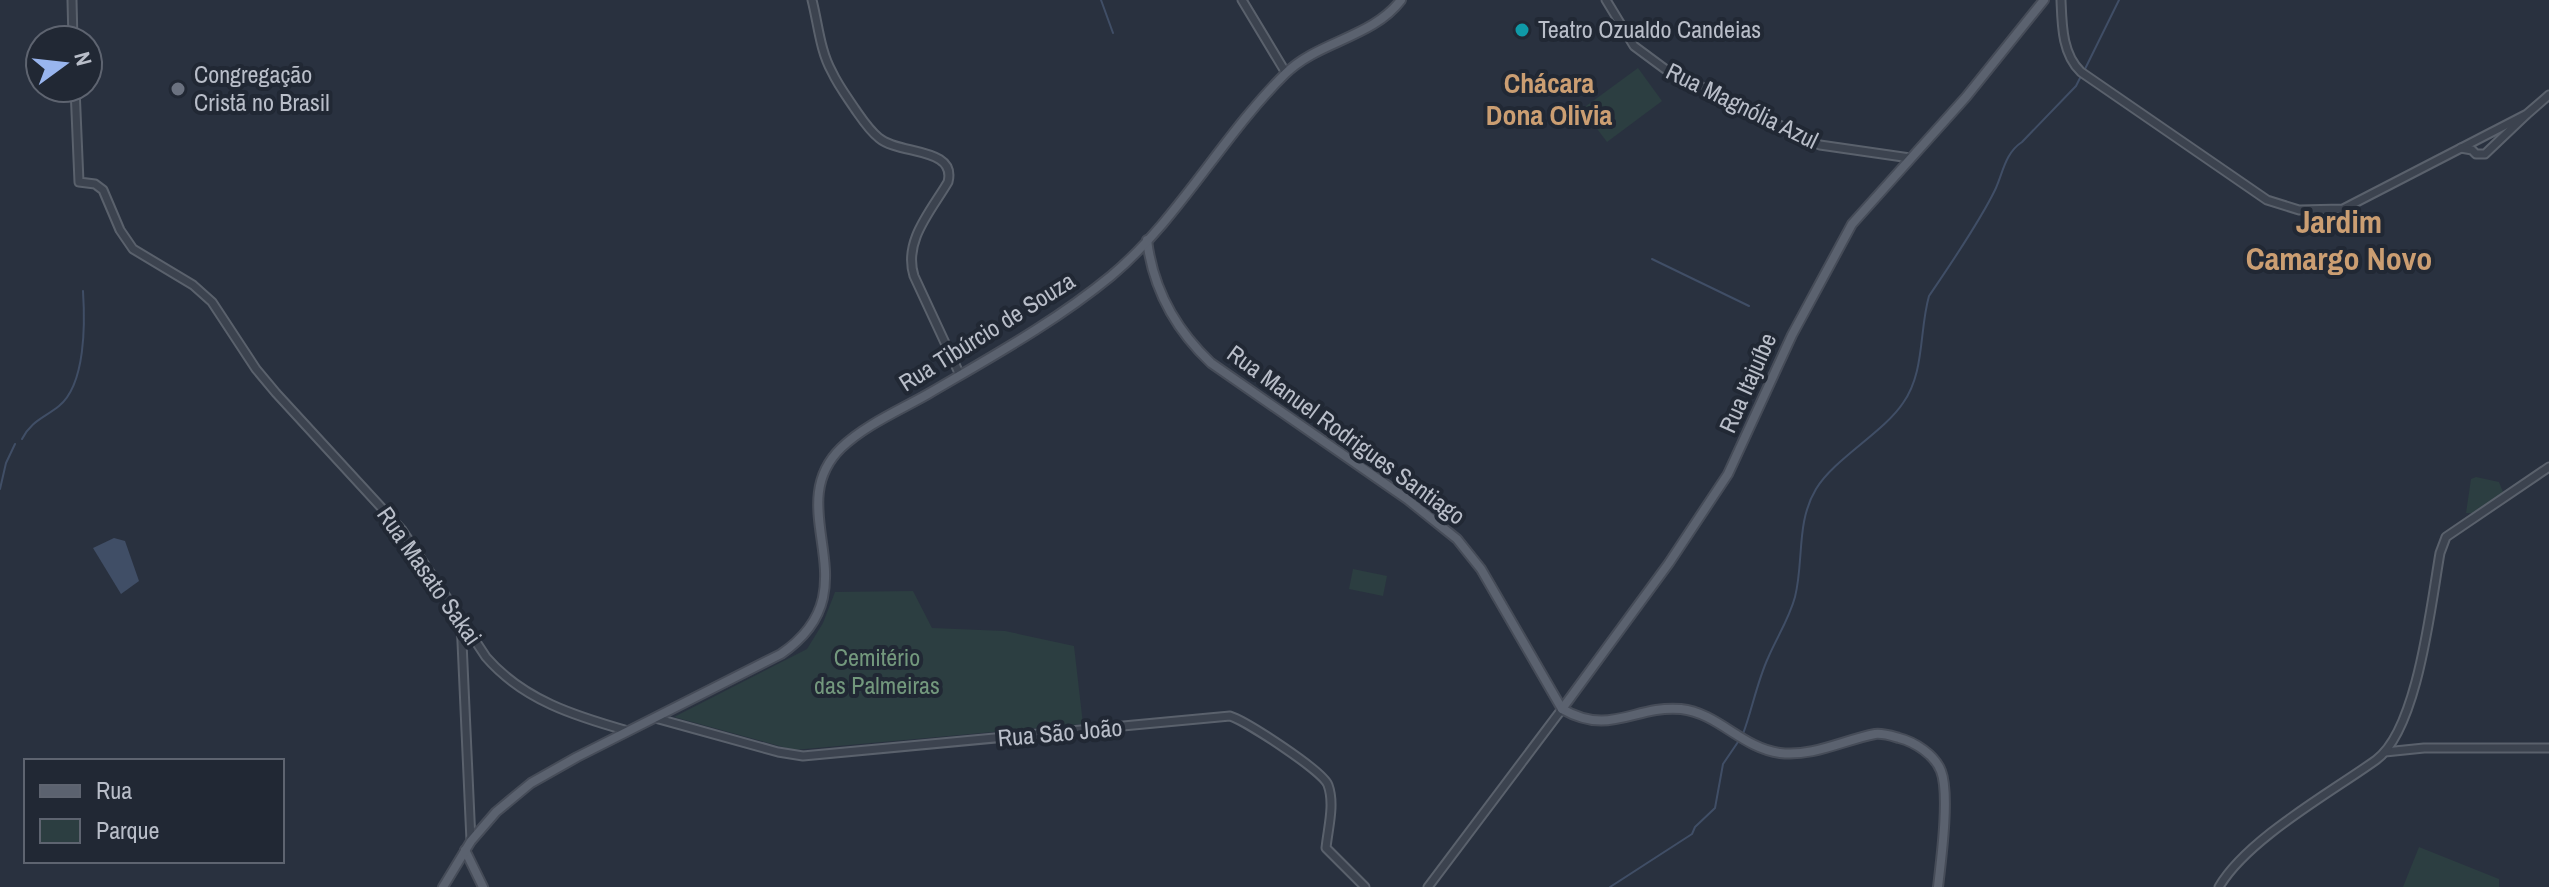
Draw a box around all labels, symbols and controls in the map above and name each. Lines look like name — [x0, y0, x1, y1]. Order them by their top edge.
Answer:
place label: Teatro Ozualdo Candeias — [1538, 13, 1761, 45]
marker: Teatro Ozualdo Candeias — [1513, 21, 1531, 39]
north arrow — [24, 24, 104, 104]
text: N — [67, 49, 99, 69]
street label: Rua Magnólia Azul — [1661, 55, 1824, 156]
place label: Congregação Cristã no Brasil — [194, 58, 330, 118]
district label: Chácara Dona Olivia — [1486, 64, 1612, 134]
marker: Congregação Cristã no Brasil — [169, 80, 187, 98]
district label: Jardim Camargo Novo — [2246, 200, 2432, 280]
street label: Rua Tibúrcio de Souza — [892, 264, 1080, 398]
street label: Rua Itajuíbe — [1711, 328, 1783, 438]
street label: Rua Manuel Rodrigues Santiago — [1221, 337, 1472, 531]
street label: Rua Masato Sakai — [370, 500, 489, 651]
park label: Cemitério das Palmeiras — [814, 641, 940, 701]
street label: Rua São João — [996, 711, 1123, 753]
legend — [24, 759, 284, 863]
text: Rua — [96, 774, 132, 806]
text: Parque — [96, 814, 159, 846]

